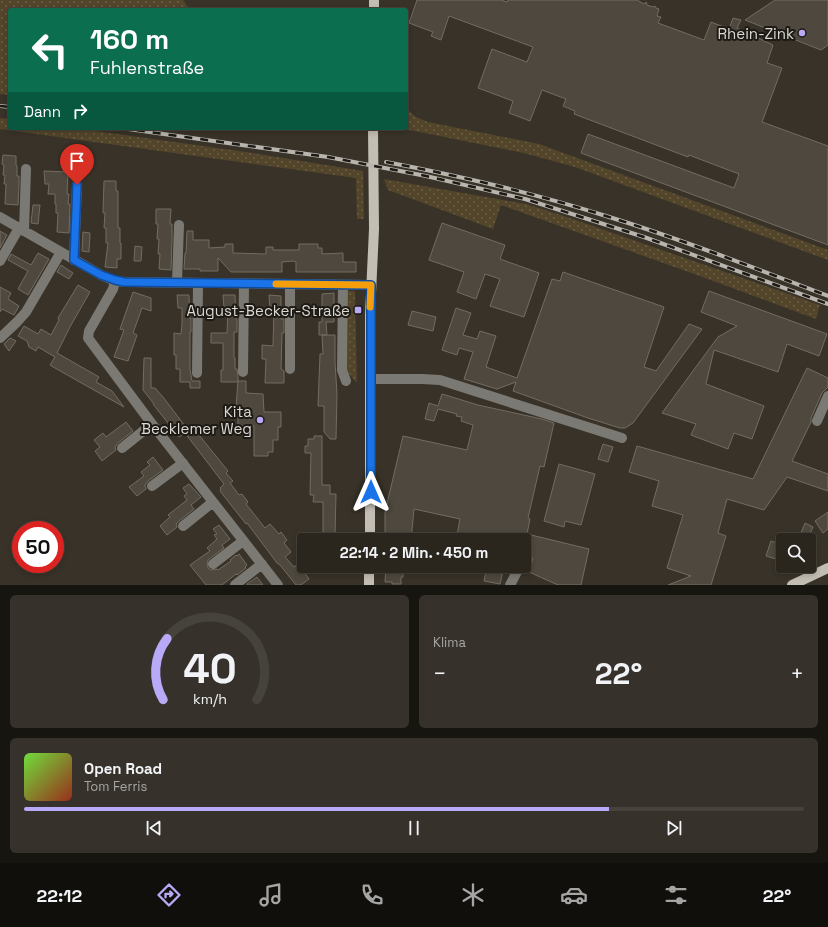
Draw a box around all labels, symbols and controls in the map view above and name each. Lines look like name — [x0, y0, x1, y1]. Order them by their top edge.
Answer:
text: 160 m — [90, 21, 169, 57]
icon: left — [24, 24, 76, 76]
place label: Rhein-Zink — [718, 24, 794, 43]
marker: Rhein-Zink — [797, 28, 807, 38]
text: Fuhlenstraße — [90, 56, 204, 79]
icon: right — [69, 100, 91, 122]
text: Dann — [24, 102, 61, 121]
pin — [60, 144, 94, 185]
icon: arrive — [66, 150, 88, 172]
place label: August-Becker-Straße — [186, 301, 350, 320]
marker: August-Becker-Straße — [353, 305, 363, 315]
place label: Kita Becklemer Weg — [141, 402, 252, 438]
marker: Kita Becklemer Weg — [255, 415, 265, 425]
position arrow — [350, 471, 392, 513]
speed limit sign: 50 — [12, 521, 64, 573]
map controls — [776, 533, 816, 573]
button: search — [776, 533, 816, 573]
text: 22:14 · 2 Min. · 450 m — [340, 543, 488, 562]
text: Klima — [433, 634, 466, 651]
text: 40 — [183, 641, 236, 694]
text: 22° — [595, 654, 642, 693]
text: − — [433, 659, 447, 687]
text: + — [790, 659, 804, 687]
text: km/h — [192, 689, 227, 707]
text: Open Road — [84, 759, 162, 778]
text: Tom Ferris — [84, 778, 147, 795]
icon: previous — [143, 817, 165, 839]
icon: pause — [403, 817, 425, 839]
icon: next — [663, 817, 685, 839]
icon: directions — [155, 881, 183, 909]
icon: music — [257, 881, 285, 909]
icon: phone — [358, 881, 386, 909]
icon: climate — [459, 881, 487, 909]
icon: car — [560, 881, 588, 909]
icon: filters — [662, 881, 690, 909]
text: 22:12 — [37, 884, 82, 907]
text: 22° — [763, 884, 791, 907]

